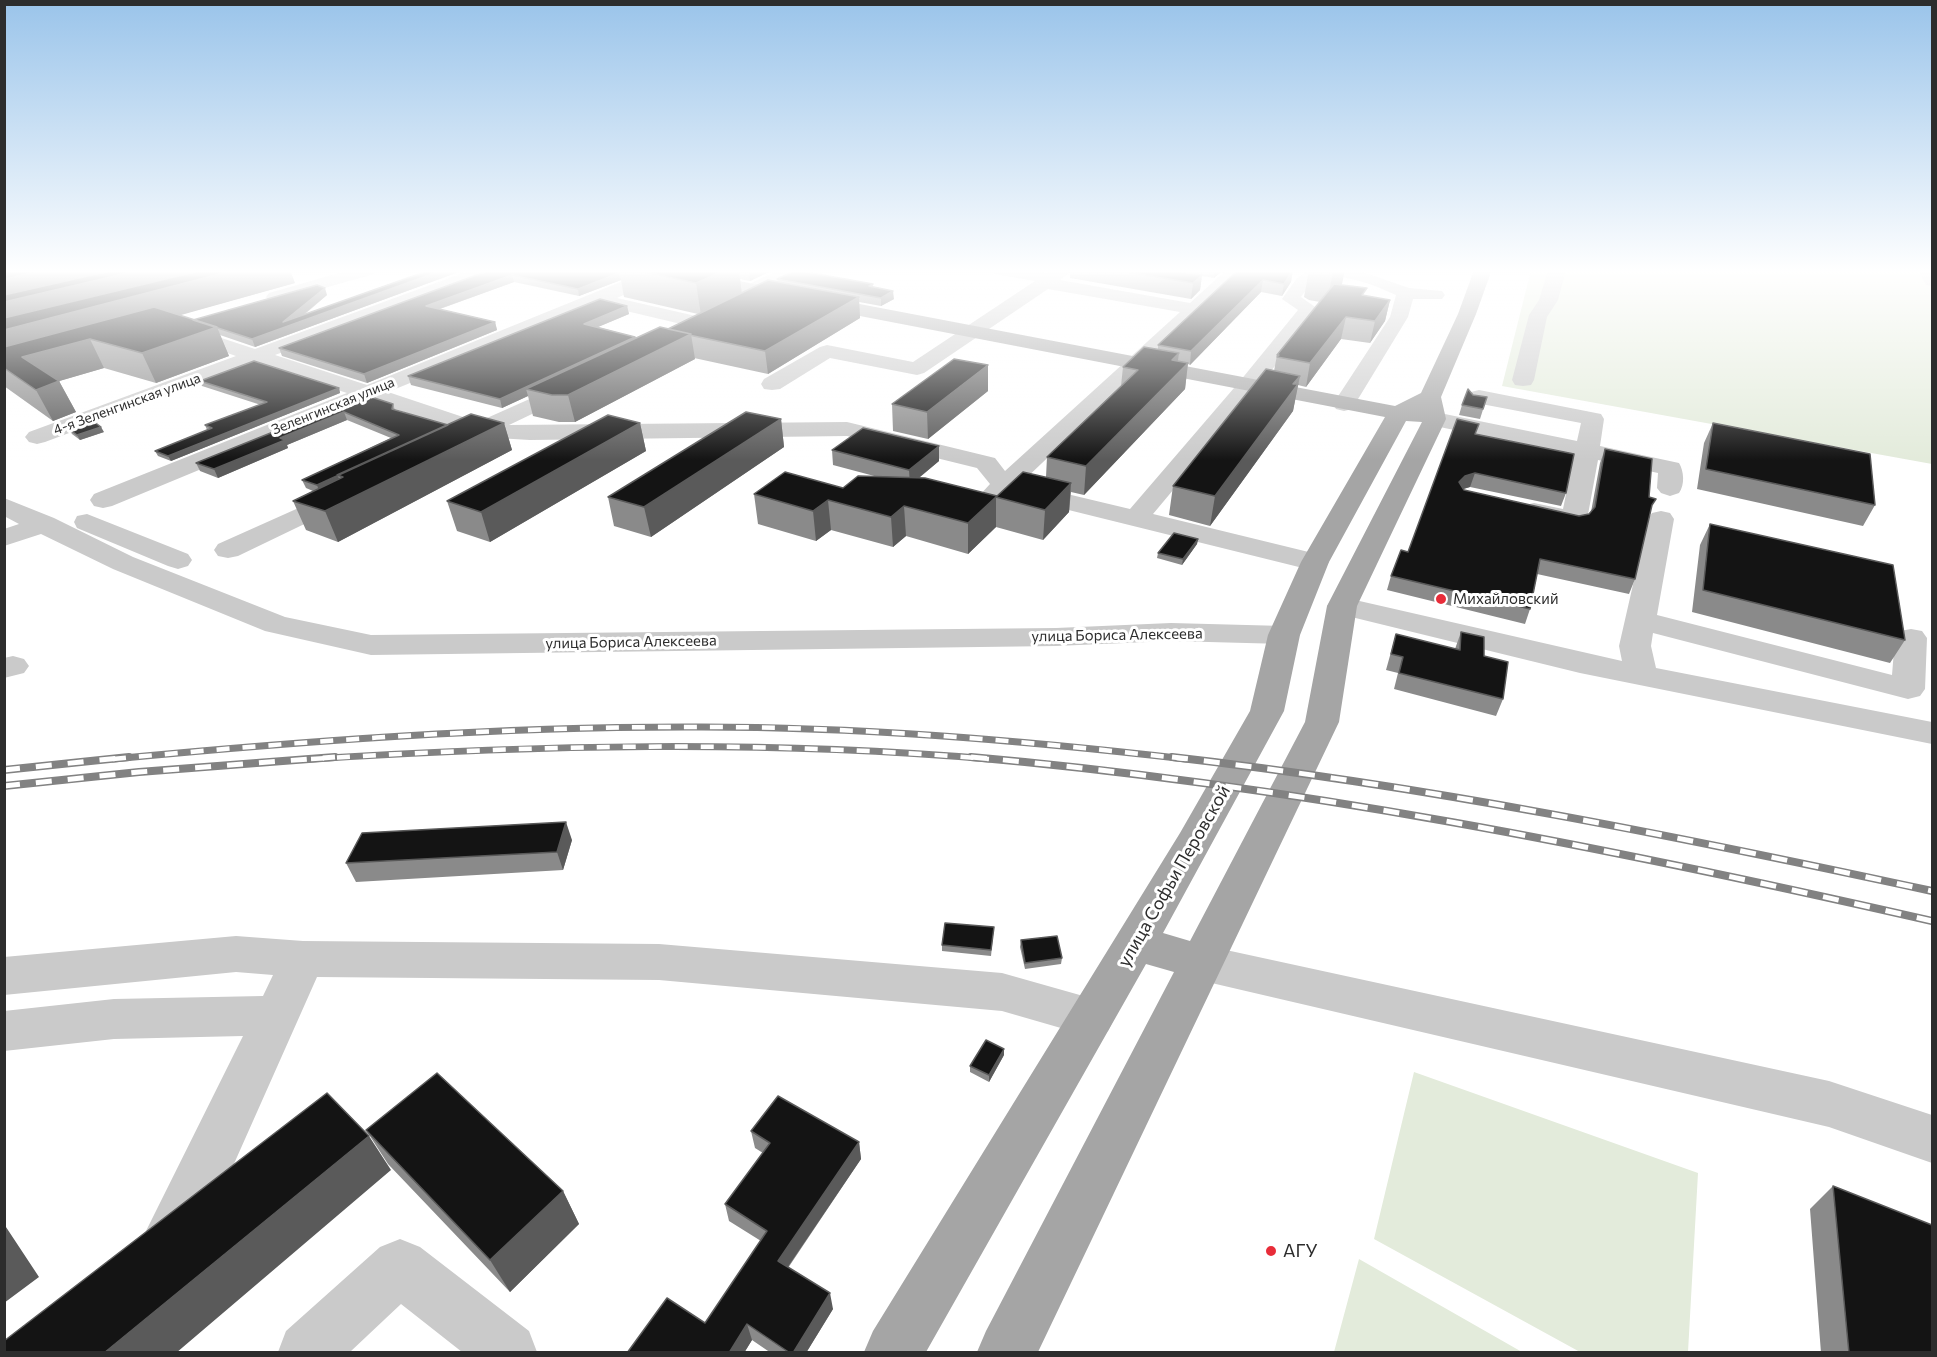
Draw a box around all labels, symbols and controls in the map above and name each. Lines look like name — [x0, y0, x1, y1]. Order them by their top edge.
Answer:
street label: 4-я Зеленгинская улица — [51, 370, 203, 438]
street label: Зеленгинская улица — [269, 374, 397, 438]
place label: Михайловский — [1453, 590, 1559, 608]
marker: Михайловский — [1434, 592, 1448, 606]
street label: улица Бориса Алексеева — [1031, 625, 1203, 645]
street label: улица Бориса Алексеева — [545, 632, 717, 652]
street label: улица Софьи Перовской — [1113, 781, 1235, 971]
place label: АГУ — [1283, 1240, 1318, 1262]
marker: АГУ — [1264, 1244, 1278, 1258]

